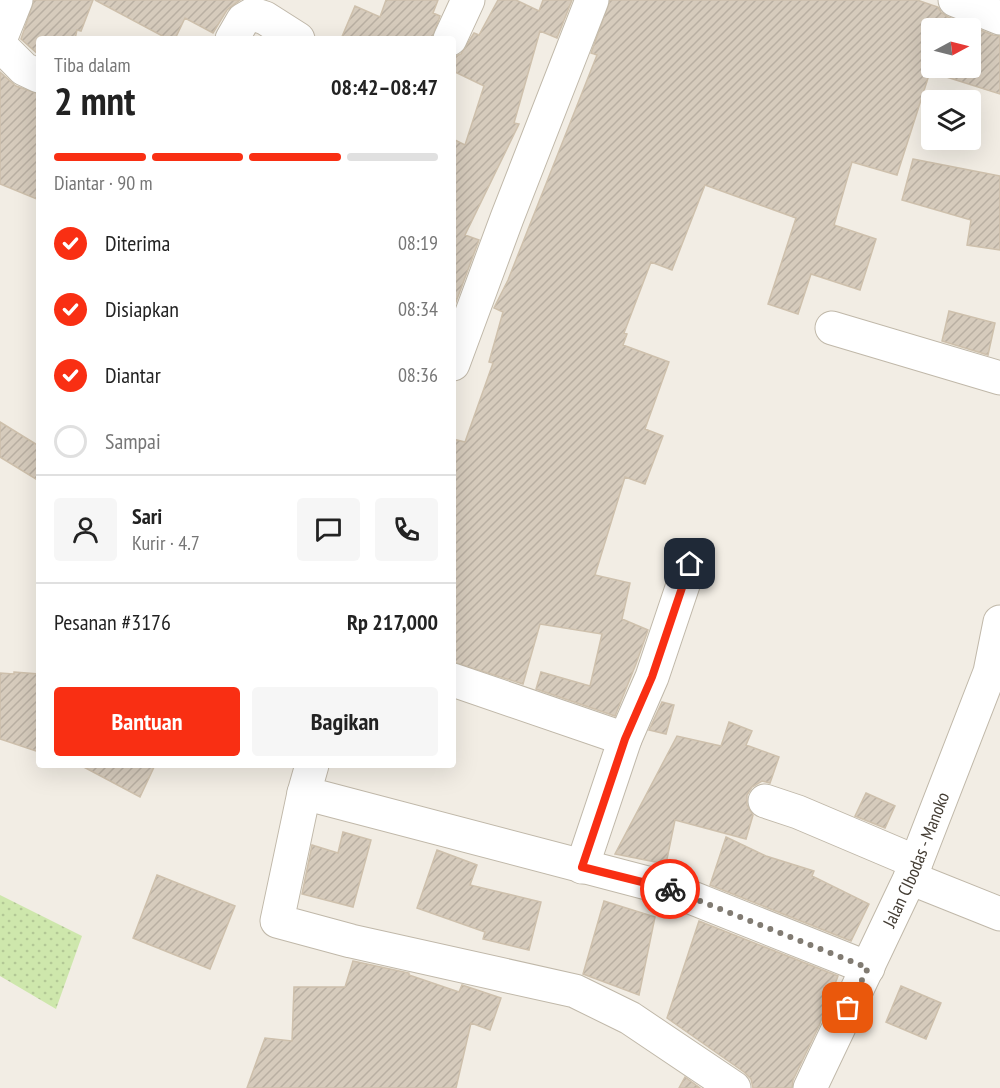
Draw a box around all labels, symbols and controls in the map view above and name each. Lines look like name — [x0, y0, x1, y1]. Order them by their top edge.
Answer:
north arrow — [921, 18, 981, 78]
map controls — [921, 18, 981, 150]
text: Tiba dalam — [54, 52, 131, 78]
text: 08:42–08:47 — [331, 73, 438, 101]
text: 2 mnt — [54, 75, 135, 126]
button: layers — [921, 90, 981, 150]
text: Diantar · 90 m — [54, 170, 153, 196]
icon: check — [54, 227, 87, 260]
text: Diterima — [105, 229, 170, 257]
text: 08:19 — [398, 230, 438, 256]
icon: check — [54, 293, 87, 326]
text: Disiapkan — [105, 295, 179, 323]
text: 08:34 — [398, 296, 438, 322]
icon: check — [54, 359, 87, 392]
text: Diantar — [105, 361, 161, 389]
text: 08:36 — [398, 362, 438, 388]
text: Sampai — [105, 427, 161, 455]
button: person — [54, 498, 117, 561]
button: chat — [297, 498, 360, 561]
button: phone — [375, 498, 438, 561]
text: Sari — [132, 502, 162, 530]
text: Kurir · 4.7 — [132, 530, 200, 556]
pin — [664, 538, 715, 589]
icon: home — [673, 547, 706, 580]
text: Pesanan #3176 — [54, 608, 171, 636]
text: Rp 217,000 — [347, 608, 438, 636]
button: Bantuan — [54, 687, 240, 756]
button: Bagikan — [252, 687, 438, 756]
street label: Jalan CIbodas - Manoko — [877, 788, 954, 931]
courier — [640, 859, 700, 919]
icon: bike — [654, 873, 687, 906]
pin — [822, 982, 873, 1033]
icon: bag — [831, 991, 864, 1024]

